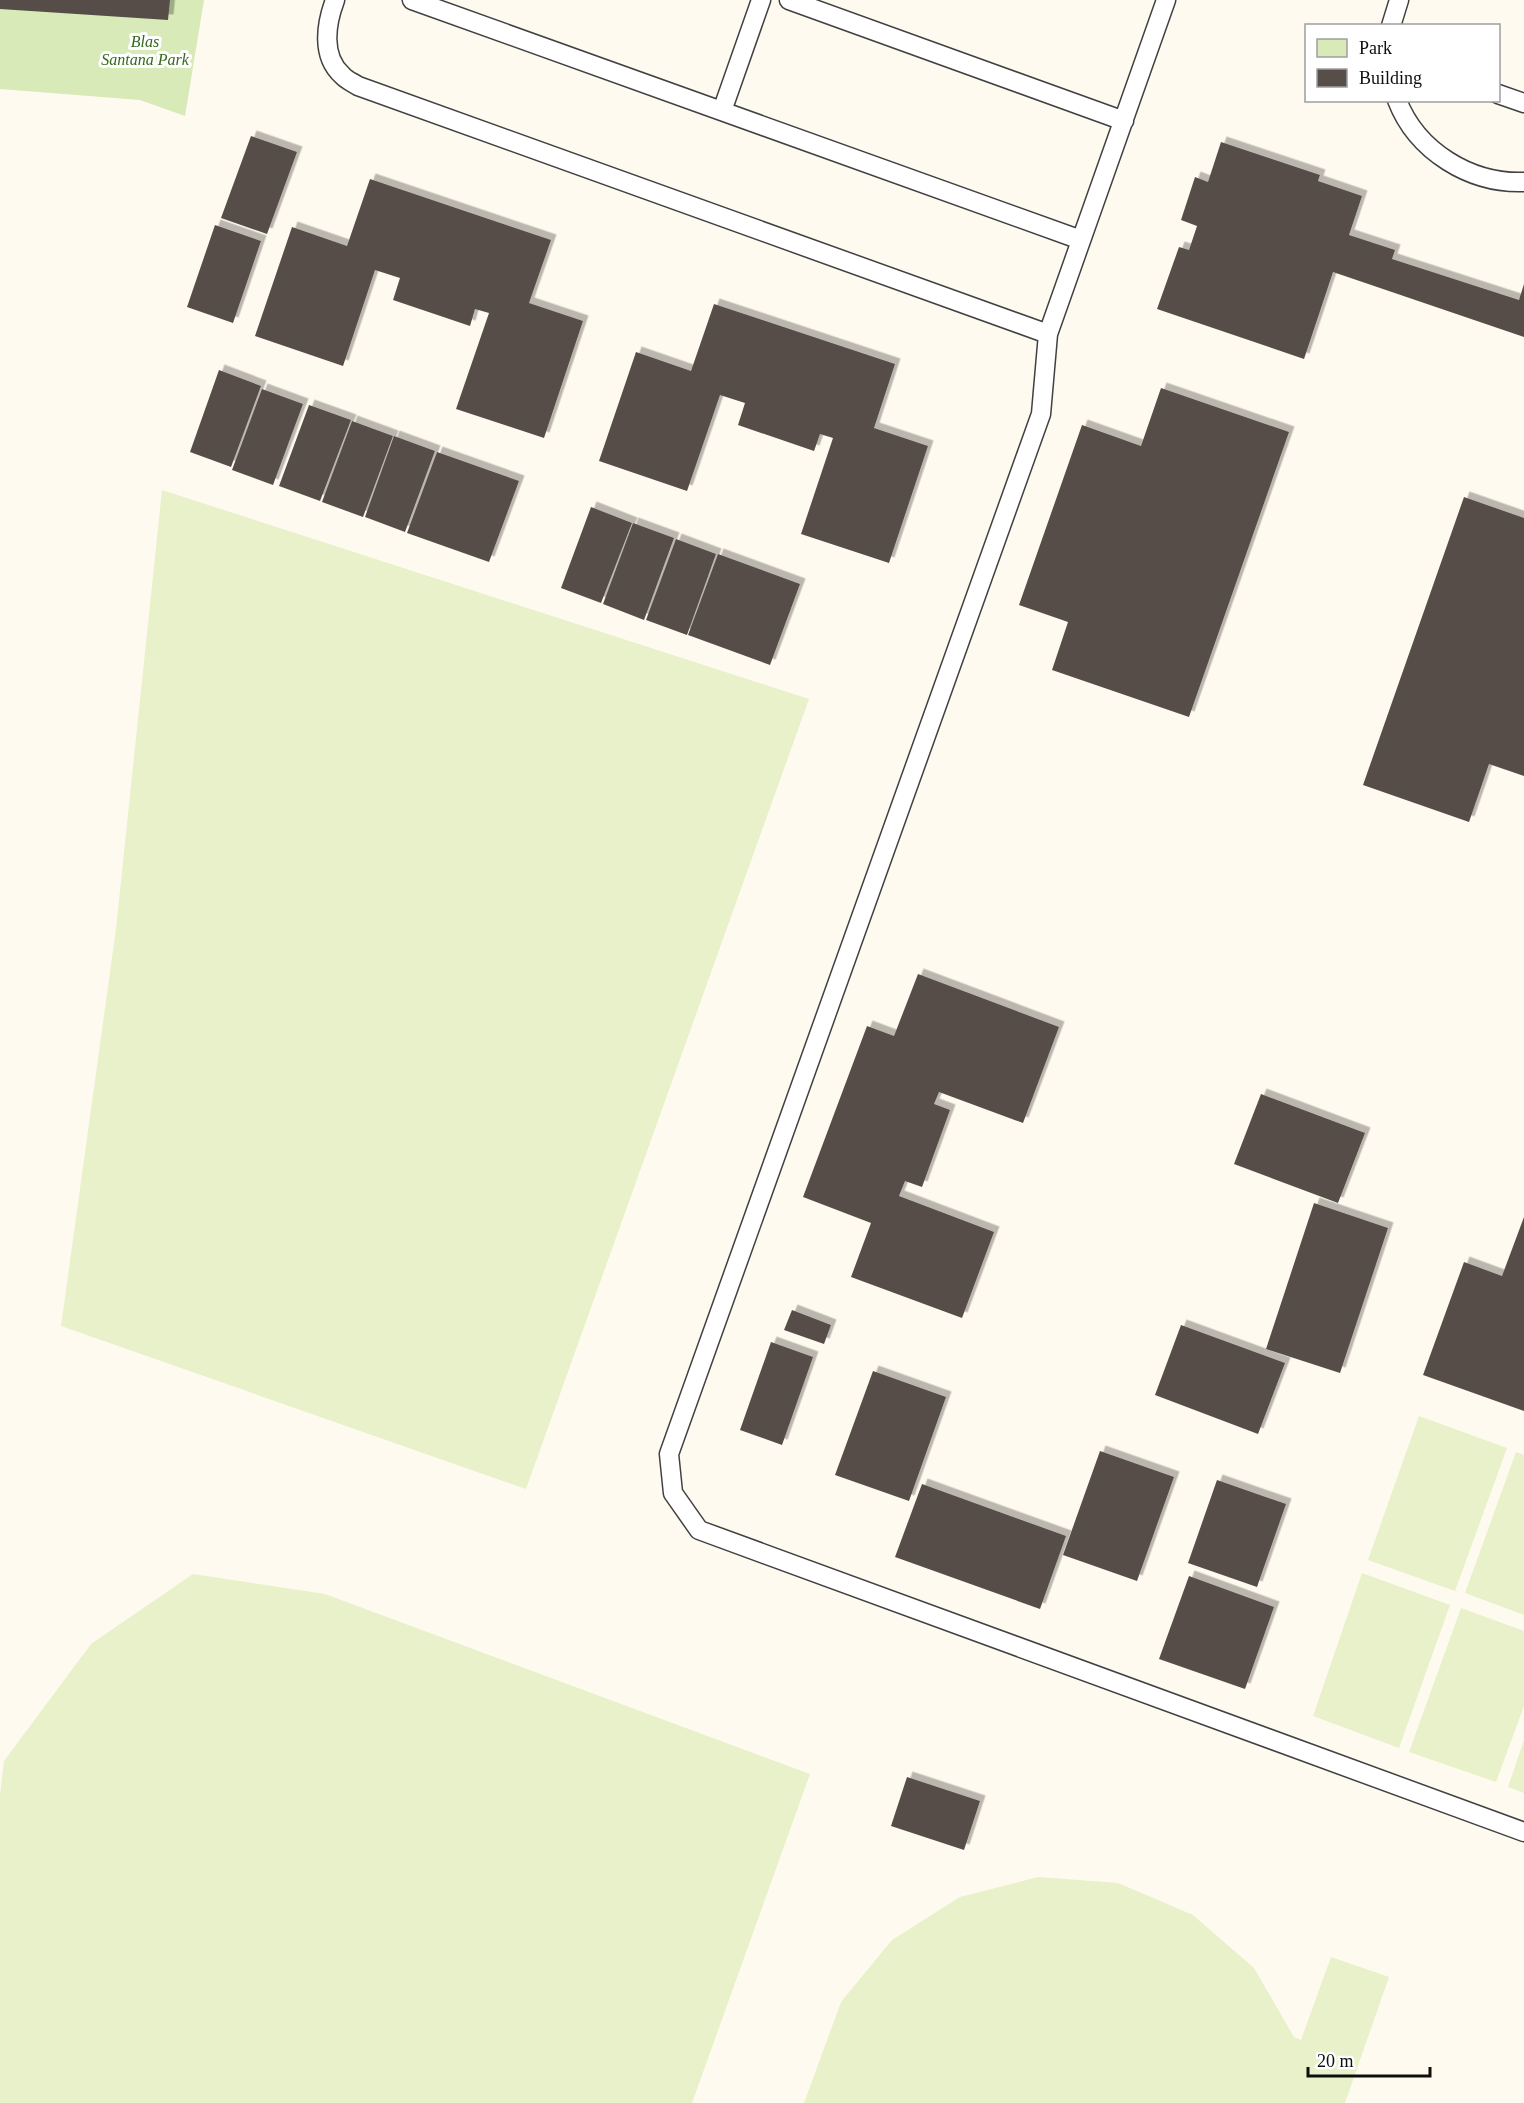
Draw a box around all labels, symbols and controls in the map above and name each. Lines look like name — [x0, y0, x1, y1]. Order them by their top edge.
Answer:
legend — [1305, 24, 1500, 102]
park label: Blas Santana Park — [101, 33, 190, 68]
text: Park — [1359, 38, 1392, 58]
text: Building — [1359, 68, 1422, 88]
scale bar — [1308, 2040, 1430, 2078]
text: 20 m — [1317, 2051, 1354, 2071]

